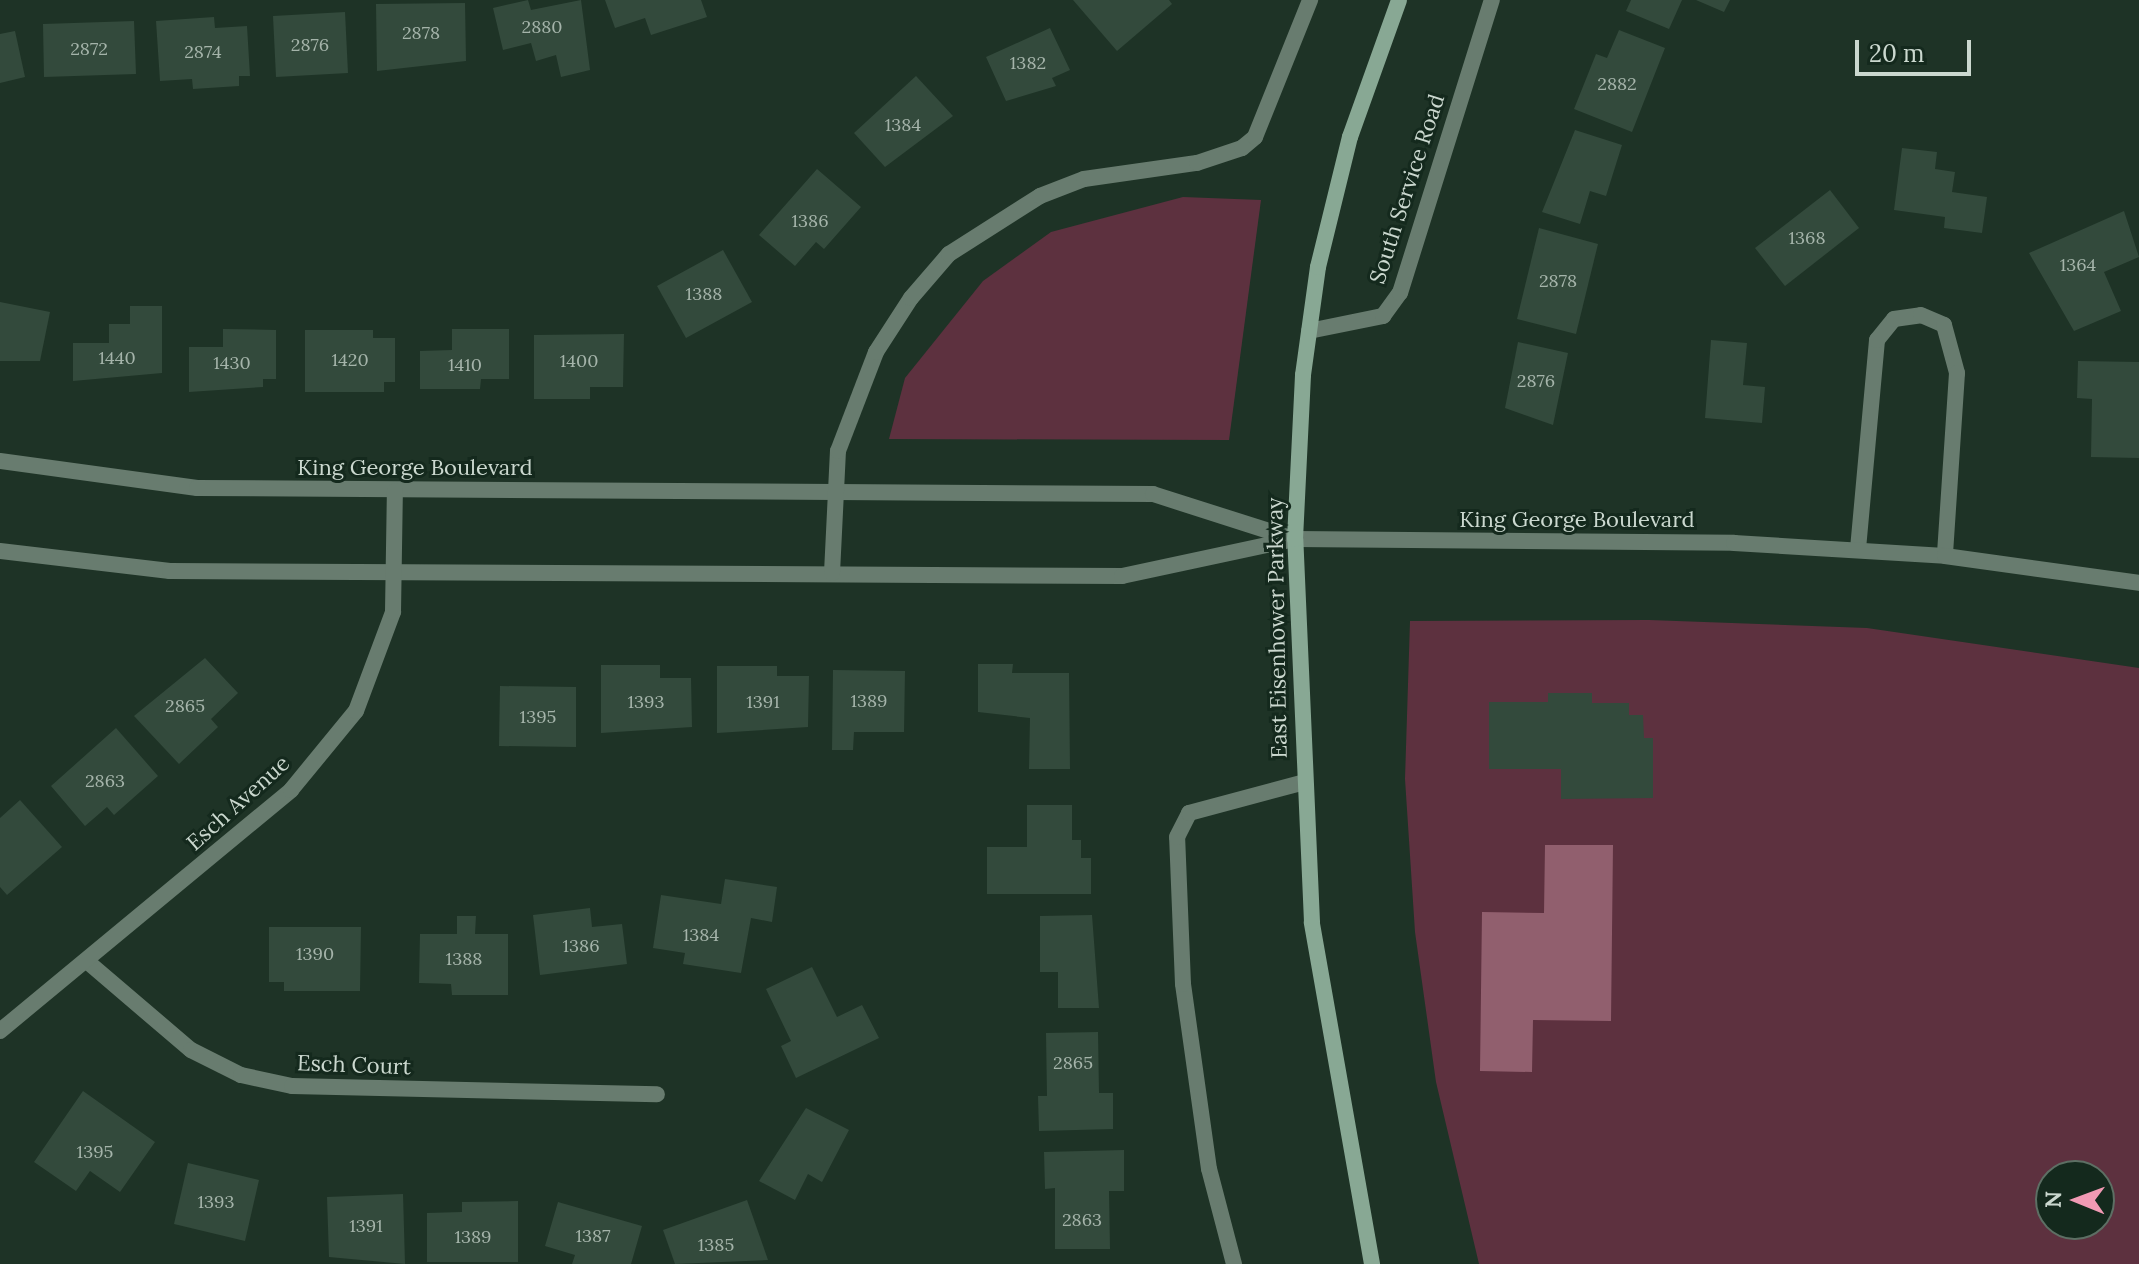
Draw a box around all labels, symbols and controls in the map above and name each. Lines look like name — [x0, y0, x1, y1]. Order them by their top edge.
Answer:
house number: 2880 — [521, 16, 563, 38]
house number: 2878 — [402, 22, 440, 44]
scale bar — [1859, 24, 1975, 74]
house number: 2876 — [291, 34, 329, 56]
house number: 2872 — [70, 38, 108, 60]
text: 20 m — [1869, 38, 1925, 69]
house number: 2874 — [184, 41, 222, 63]
house number: 1382 — [1010, 52, 1046, 74]
house number: 2882 — [1597, 73, 1637, 95]
street label: South Service Road — [1364, 91, 1450, 287]
house number: 1384 — [885, 114, 921, 136]
house number: 1386 — [791, 210, 829, 232]
house number: 1368 — [1788, 227, 1826, 249]
house number: 1364 — [2060, 254, 2096, 276]
house number: 2878 — [1539, 270, 1577, 292]
house number: 1388 — [686, 283, 722, 305]
house number: 1440 — [98, 347, 136, 369]
house number: 1420 — [331, 349, 369, 371]
house number: 1400 — [560, 350, 598, 372]
house number: 1430 — [213, 352, 251, 374]
house number: 1410 — [448, 354, 482, 376]
house number: 2876 — [1517, 370, 1555, 392]
street label: King George Boulevard — [297, 455, 533, 481]
street label: East Eisenhower Parkway — [1262, 497, 1292, 759]
street label: King George Boulevard — [1459, 507, 1695, 533]
house number: 1389 — [851, 690, 887, 712]
house number: 1393 — [627, 691, 665, 713]
house number: 1391 — [746, 691, 780, 713]
house number: 2865 — [165, 695, 205, 717]
house number: 1395 — [520, 706, 556, 728]
street label: Esch Avenue — [181, 750, 295, 856]
house number: 2863 — [85, 770, 125, 792]
house number: 1384 — [683, 924, 719, 946]
house number: 1386 — [562, 935, 600, 957]
house number: 1390 — [296, 943, 334, 965]
house number: 1388 — [446, 948, 482, 970]
street label: Esch Court — [297, 1050, 411, 1080]
house number: 2865 — [1053, 1052, 1093, 1074]
house number: 1395 — [77, 1141, 113, 1163]
north arrow — [2035, 1160, 2115, 1240]
house number: 1393 — [197, 1191, 235, 1213]
text: N — [2039, 1191, 2067, 1208]
house number: 2863 — [1062, 1209, 1102, 1231]
house number: 1391 — [349, 1215, 383, 1237]
house number: 1387 — [576, 1225, 610, 1247]
house number: 1389 — [455, 1226, 491, 1248]
house number: 1385 — [698, 1234, 734, 1256]

